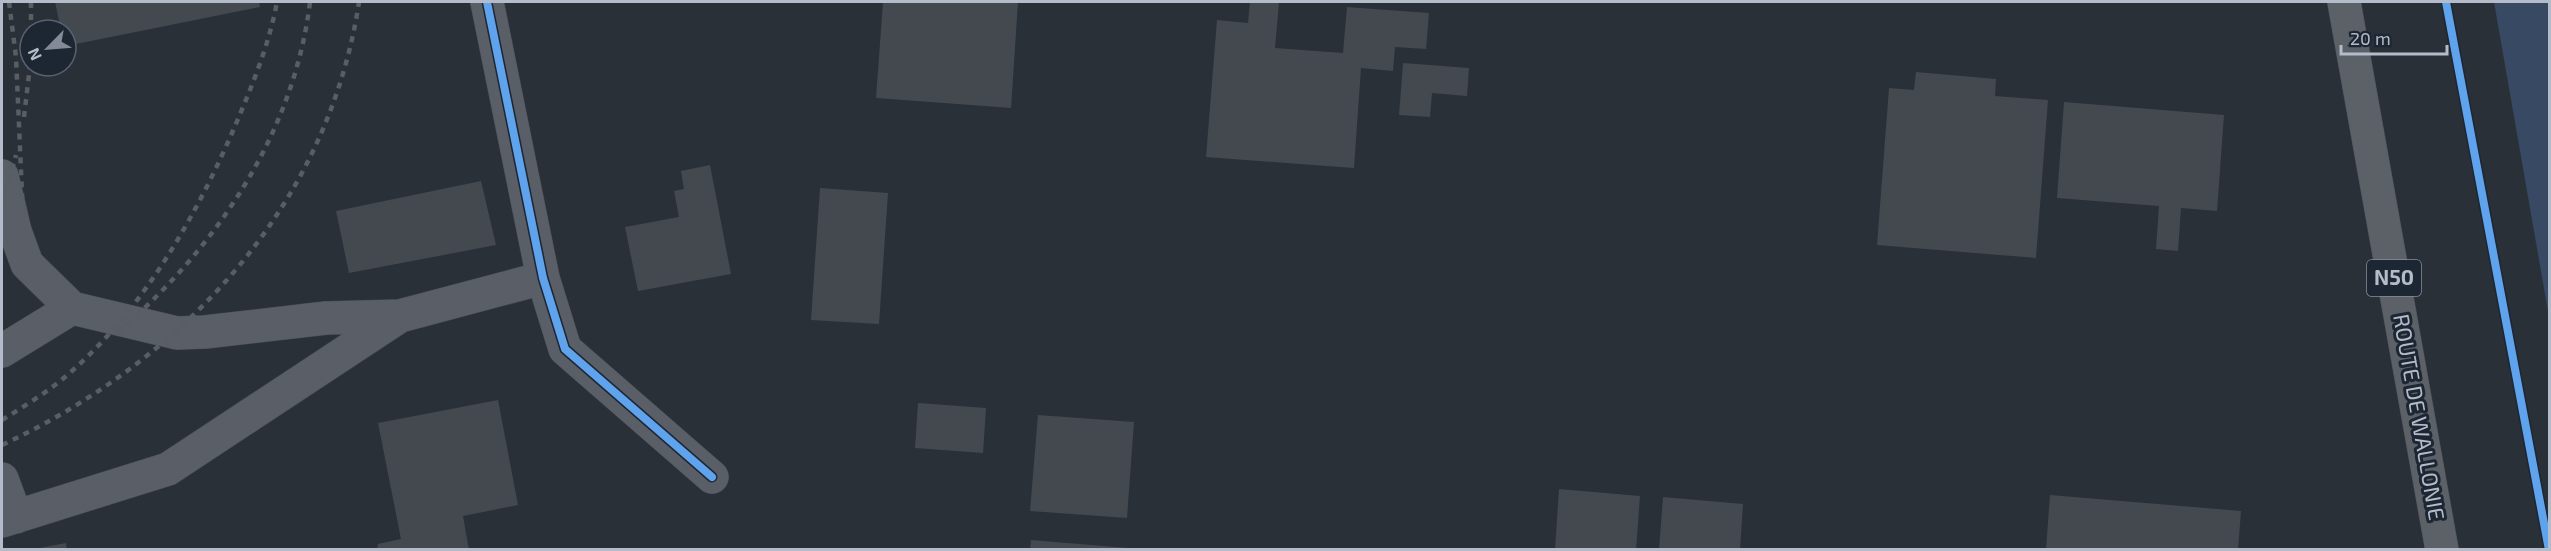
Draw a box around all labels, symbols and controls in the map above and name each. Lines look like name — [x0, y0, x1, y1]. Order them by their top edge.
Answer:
north arrow — [18, 18, 78, 78]
scale bar — [2341, 18, 2448, 56]
text: 20 m — [2350, 27, 2391, 49]
text: N — [23, 45, 45, 64]
road number: N50 — [2367, 260, 2421, 296]
street label: ROUTE DE WALLONIE — [2389, 312, 2451, 522]

